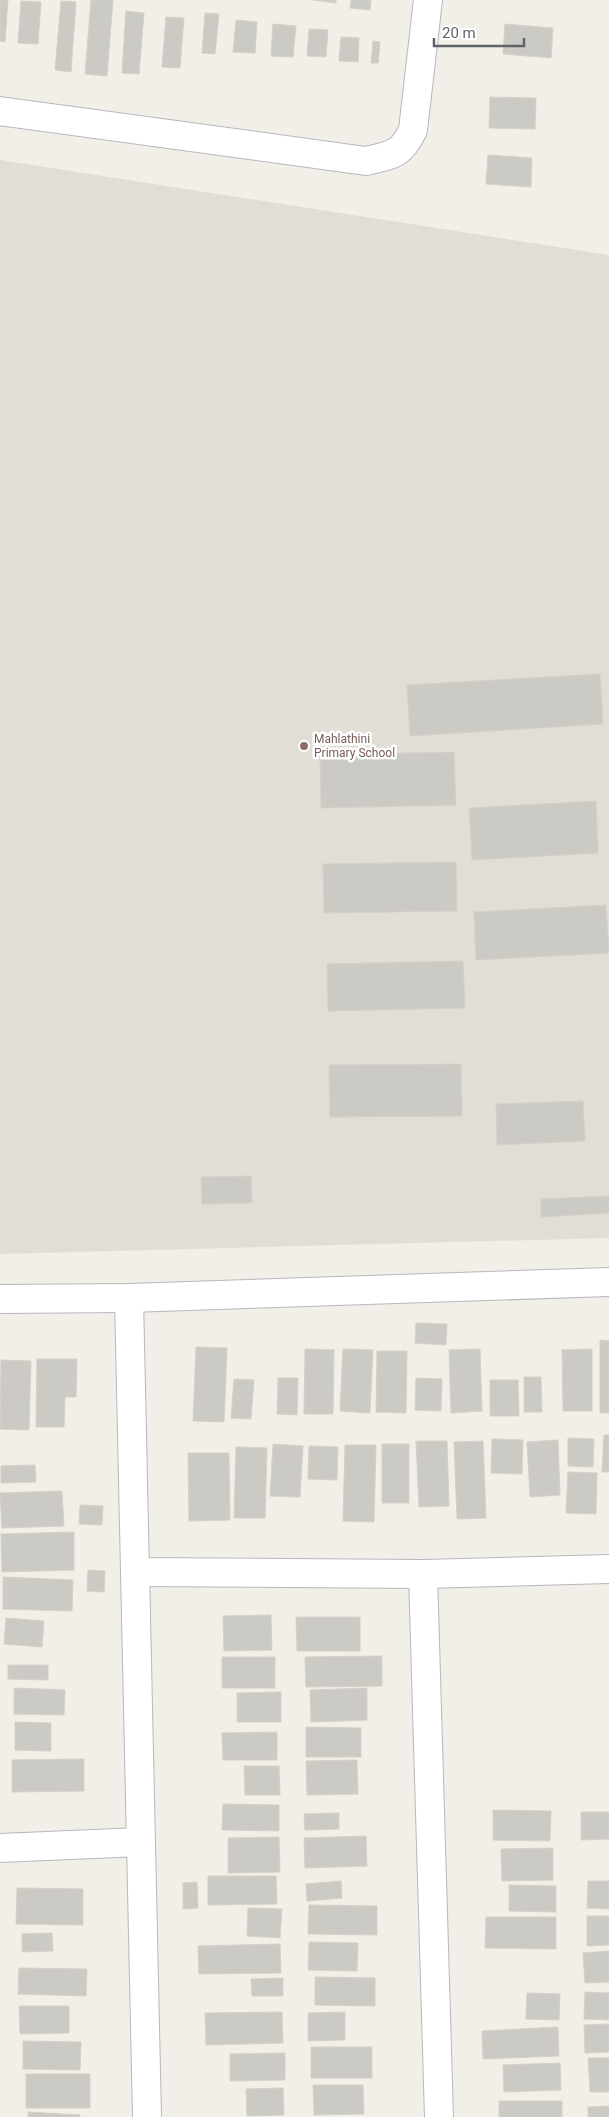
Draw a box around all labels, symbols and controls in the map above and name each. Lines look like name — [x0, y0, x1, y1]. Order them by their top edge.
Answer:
scale bar — [434, 15, 524, 47]
text: 20 m — [442, 24, 476, 42]
place label: Mahlathini Primary School — [314, 732, 395, 760]
marker: Mahlathini Primary School — [298, 740, 310, 752]

